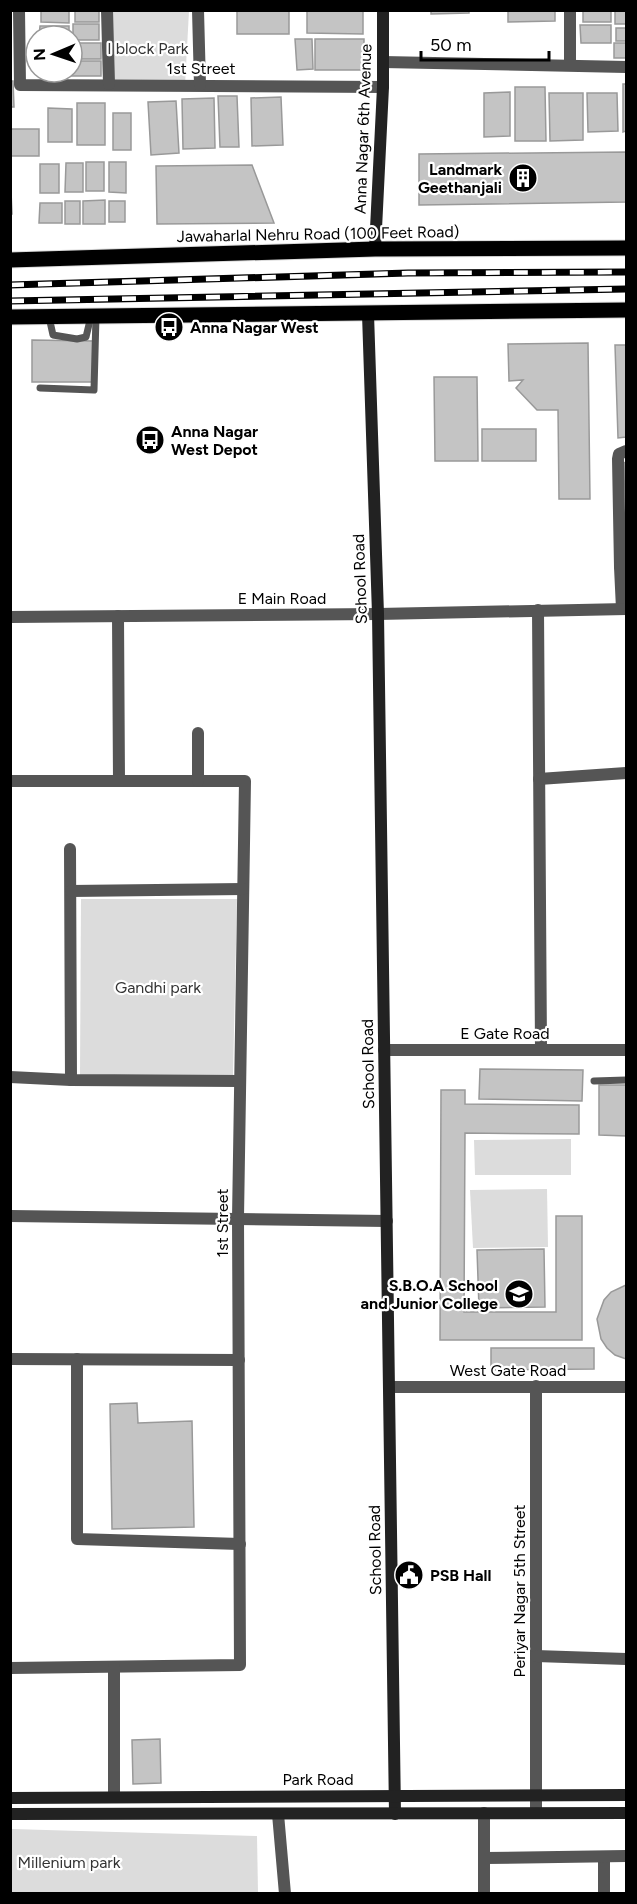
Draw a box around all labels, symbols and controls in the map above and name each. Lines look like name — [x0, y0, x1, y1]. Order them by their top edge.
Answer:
north arrow — [24, 24, 84, 84]
scale bar — [421, 24, 548, 62]
text: 50 m — [430, 34, 472, 56]
park label: I block Park — [107, 39, 189, 58]
street label: Anna Nagar 6th Avenue — [351, 43, 375, 214]
text: N — [30, 48, 49, 61]
street label: 1st Street — [167, 59, 235, 78]
place label: Landmark Geethanjali — [418, 160, 502, 197]
building icon: Landmark Geethanjali — [507, 162, 539, 194]
street label: Jawaharlal Nehru Road (100 Feet Road) — [176, 222, 460, 246]
bus stop icon: Anna Nagar West — [153, 311, 185, 343]
place label: Anna Nagar West — [190, 318, 319, 337]
place label: Anna Nagar West Depot — [171, 422, 258, 459]
bus stop icon: Anna Nagar West Depot — [134, 424, 166, 456]
street label: School Road — [349, 534, 371, 624]
street label: E Main Road — [238, 589, 326, 608]
park label: Gandhi park — [115, 978, 201, 997]
street label: School Road — [358, 1019, 378, 1109]
street label: E Gate Road — [460, 1024, 550, 1043]
street label: 1st Street — [213, 1189, 232, 1257]
place label: S.B.O.A School and Junior College — [361, 1276, 498, 1313]
school or university icon: S.B.O.A School and Junior College — [503, 1278, 535, 1310]
street label: West Gate Road — [450, 1361, 566, 1380]
street label: Periyar Nagar 5th Street — [510, 1504, 529, 1678]
street label: School Road — [365, 1505, 385, 1595]
public building icon: PSB Hall — [393, 1559, 425, 1591]
place label: PSB Hall — [430, 1566, 491, 1585]
street label: Park Road — [282, 1770, 354, 1789]
park label: Millenium park — [18, 1853, 121, 1872]

